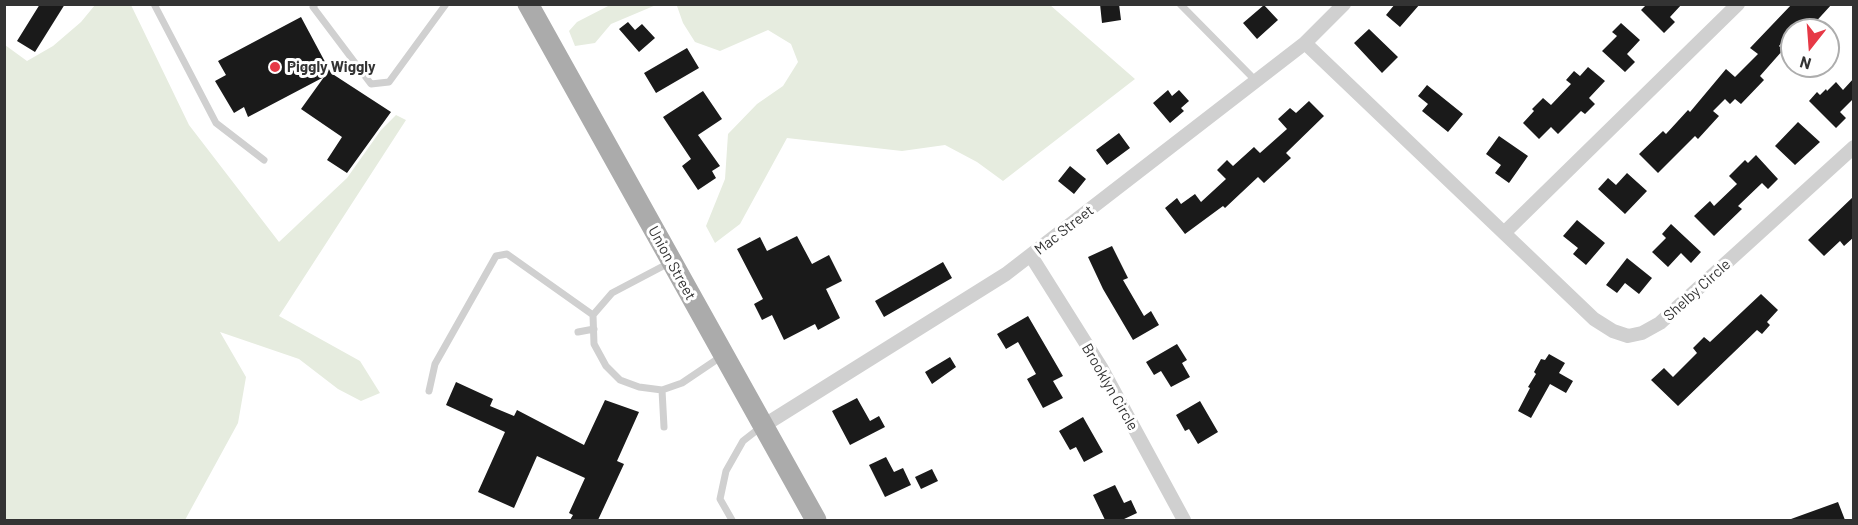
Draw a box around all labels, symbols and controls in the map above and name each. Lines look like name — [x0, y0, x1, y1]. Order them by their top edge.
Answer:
north arrow — [1780, 18, 1840, 78]
text: N — [1797, 53, 1813, 74]
place label: Piggly Wiggly — [287, 58, 376, 76]
marker: Piggly Wiggly — [268, 60, 282, 74]
street label: Mac Street — [1031, 201, 1097, 259]
street label: Union Street — [644, 223, 700, 303]
street label: Shelby Circle — [1660, 255, 1734, 325]
street label: Brooklyn Circle — [1078, 340, 1142, 434]

